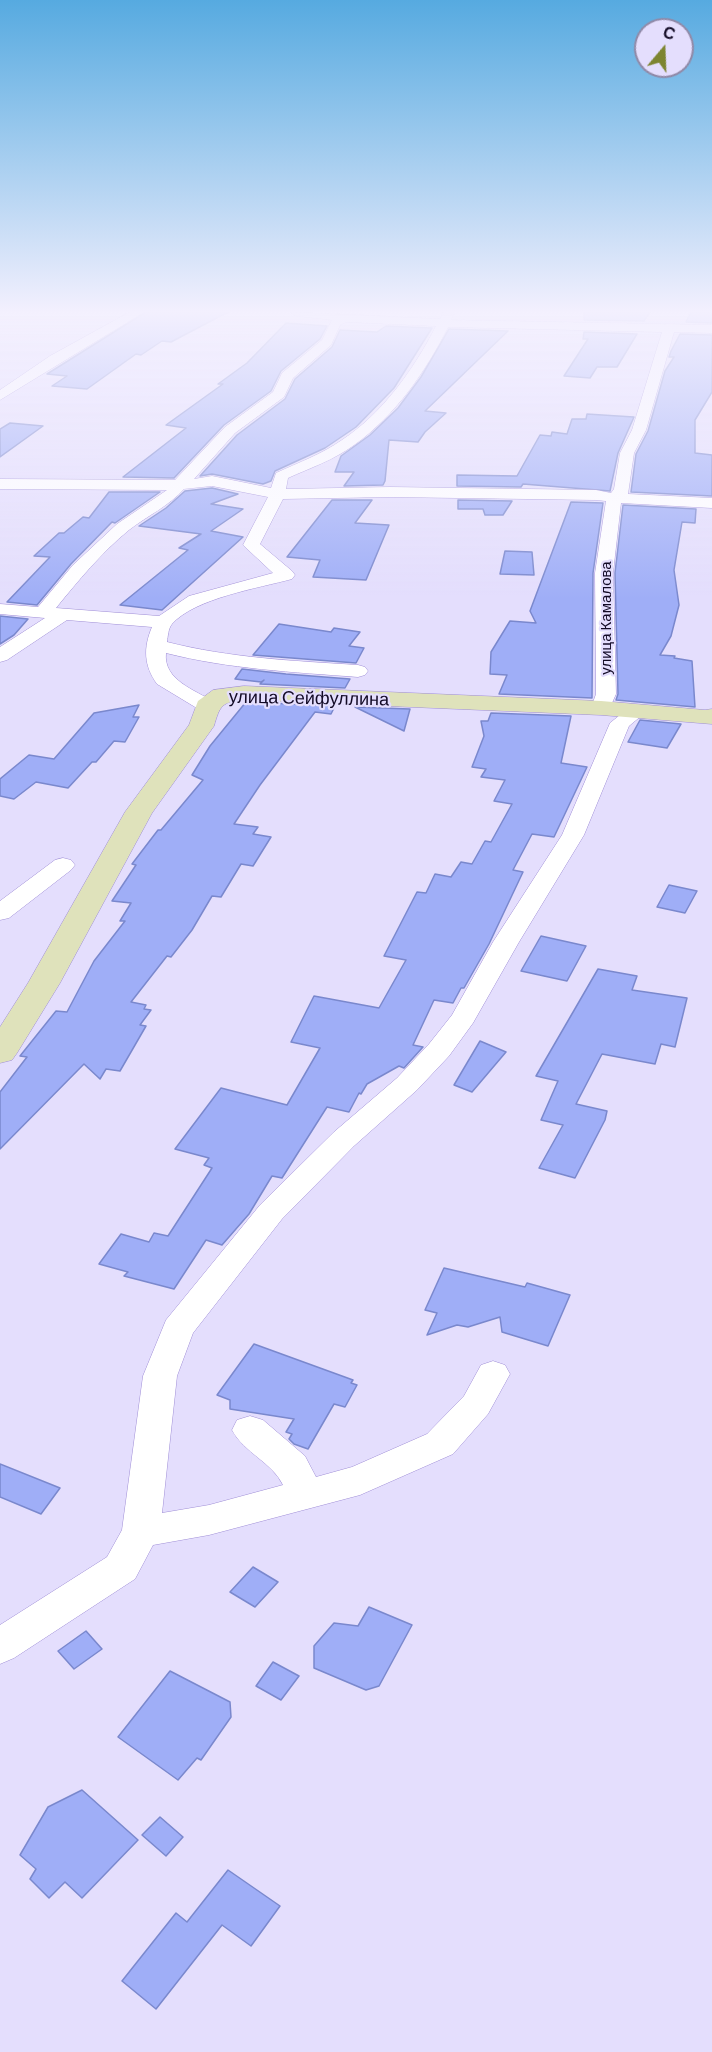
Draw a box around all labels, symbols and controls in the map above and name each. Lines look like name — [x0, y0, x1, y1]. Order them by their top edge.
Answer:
north arrow — [634, 18, 694, 78]
text: С — [661, 22, 678, 43]
street label: улица Камалова — [597, 561, 615, 675]
street label: улица Сейфуллина — [229, 686, 389, 710]

